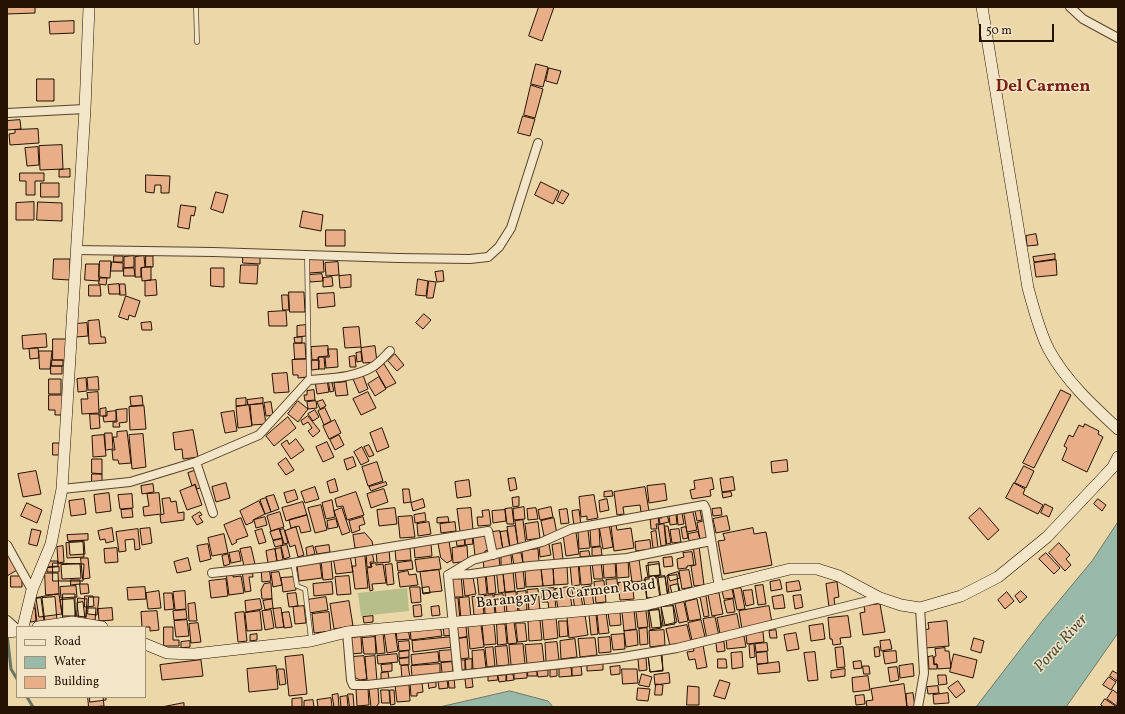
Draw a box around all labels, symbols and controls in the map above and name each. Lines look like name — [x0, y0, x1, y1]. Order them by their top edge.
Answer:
scale bar — [981, 16, 1056, 42]
text: 50 m — [986, 23, 1012, 39]
district label: Del Carmen — [996, 78, 1090, 98]
street label: Barangay Del Carmen Road — [475, 577, 657, 613]
water label: Porac River — [1031, 611, 1093, 677]
legend — [16, 626, 146, 698]
text: Road — [54, 634, 81, 650]
text: Water — [54, 654, 86, 670]
text: Building — [54, 674, 99, 690]

